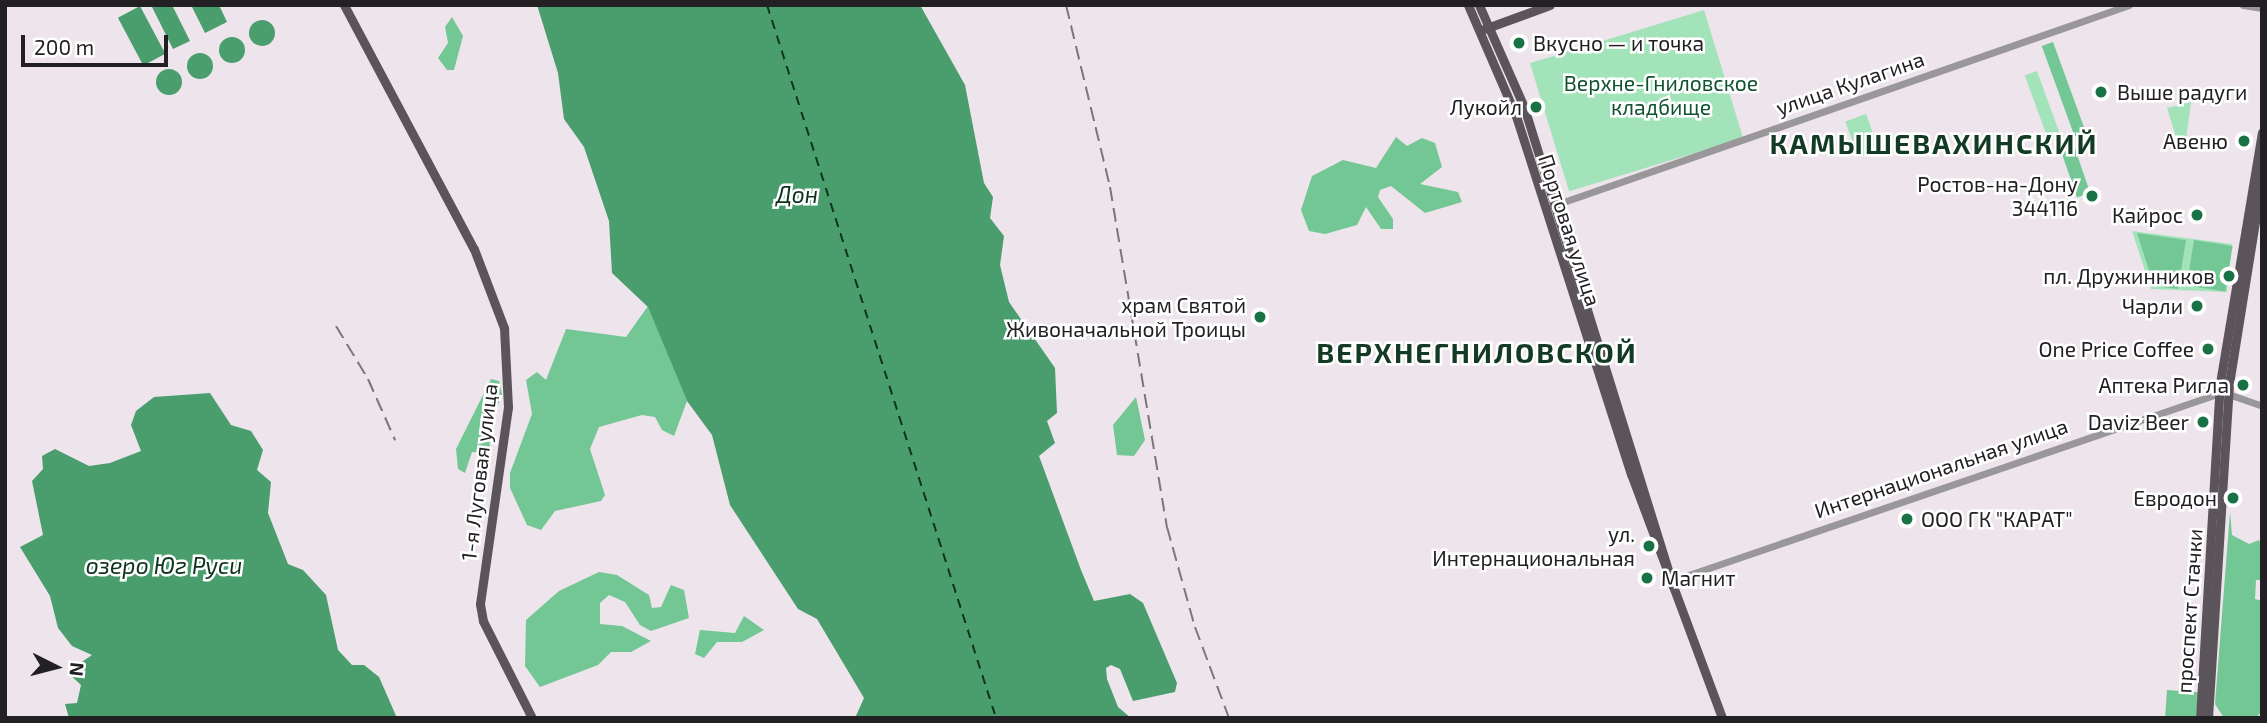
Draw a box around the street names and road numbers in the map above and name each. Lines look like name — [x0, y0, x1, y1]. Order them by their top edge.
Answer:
street label: улица Кулагина — [1772, 46, 1928, 120]
street label: Портовая улица — [1534, 151, 1606, 309]
street label: 1-я Луговая улица — [456, 382, 502, 562]
street label: Интернациональная улица — [1811, 413, 2071, 523]
street label: проспект Стачки — [2171, 528, 2207, 694]

